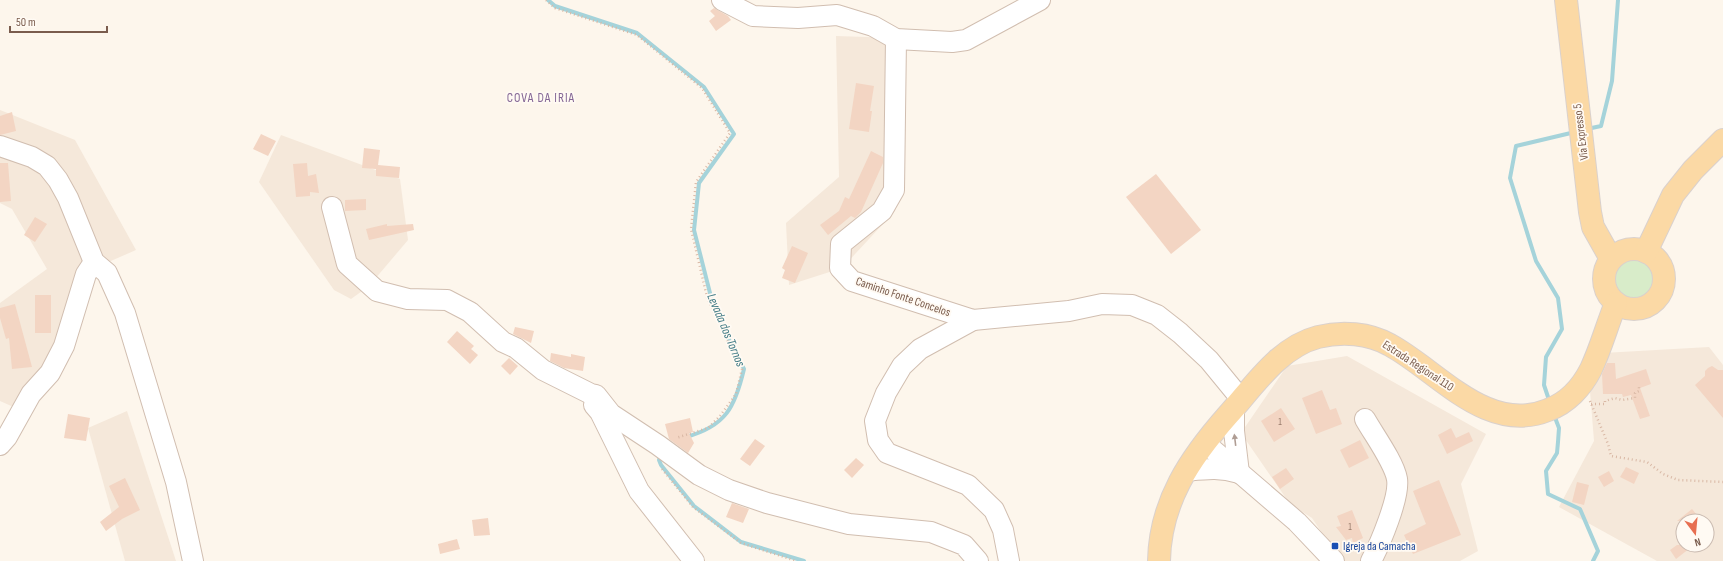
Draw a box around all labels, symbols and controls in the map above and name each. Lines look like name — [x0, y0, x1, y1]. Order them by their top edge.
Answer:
scale bar — [10, 8, 107, 34]
text: 50 m — [16, 15, 36, 30]
district label: COVA DA IRIA — [507, 90, 575, 106]
street label: Via Expresso 5 — [1570, 103, 1592, 161]
street label: Caminho Fonte Concelos — [854, 274, 952, 320]
water label: Levada dos Tornos — [703, 291, 749, 369]
street label: Estrada Regional 110 — [1379, 337, 1457, 395]
house number: 1 — [1278, 416, 1282, 428]
one-way arrow — [1232, 434, 1238, 446]
north arrow — [1675, 513, 1715, 553]
house number: 1 — [1348, 521, 1352, 533]
text: N — [1693, 535, 1702, 549]
place label: Igreja da Camacha — [1343, 539, 1416, 554]
marker: Igreja da Camacha — [1330, 541, 1340, 551]

